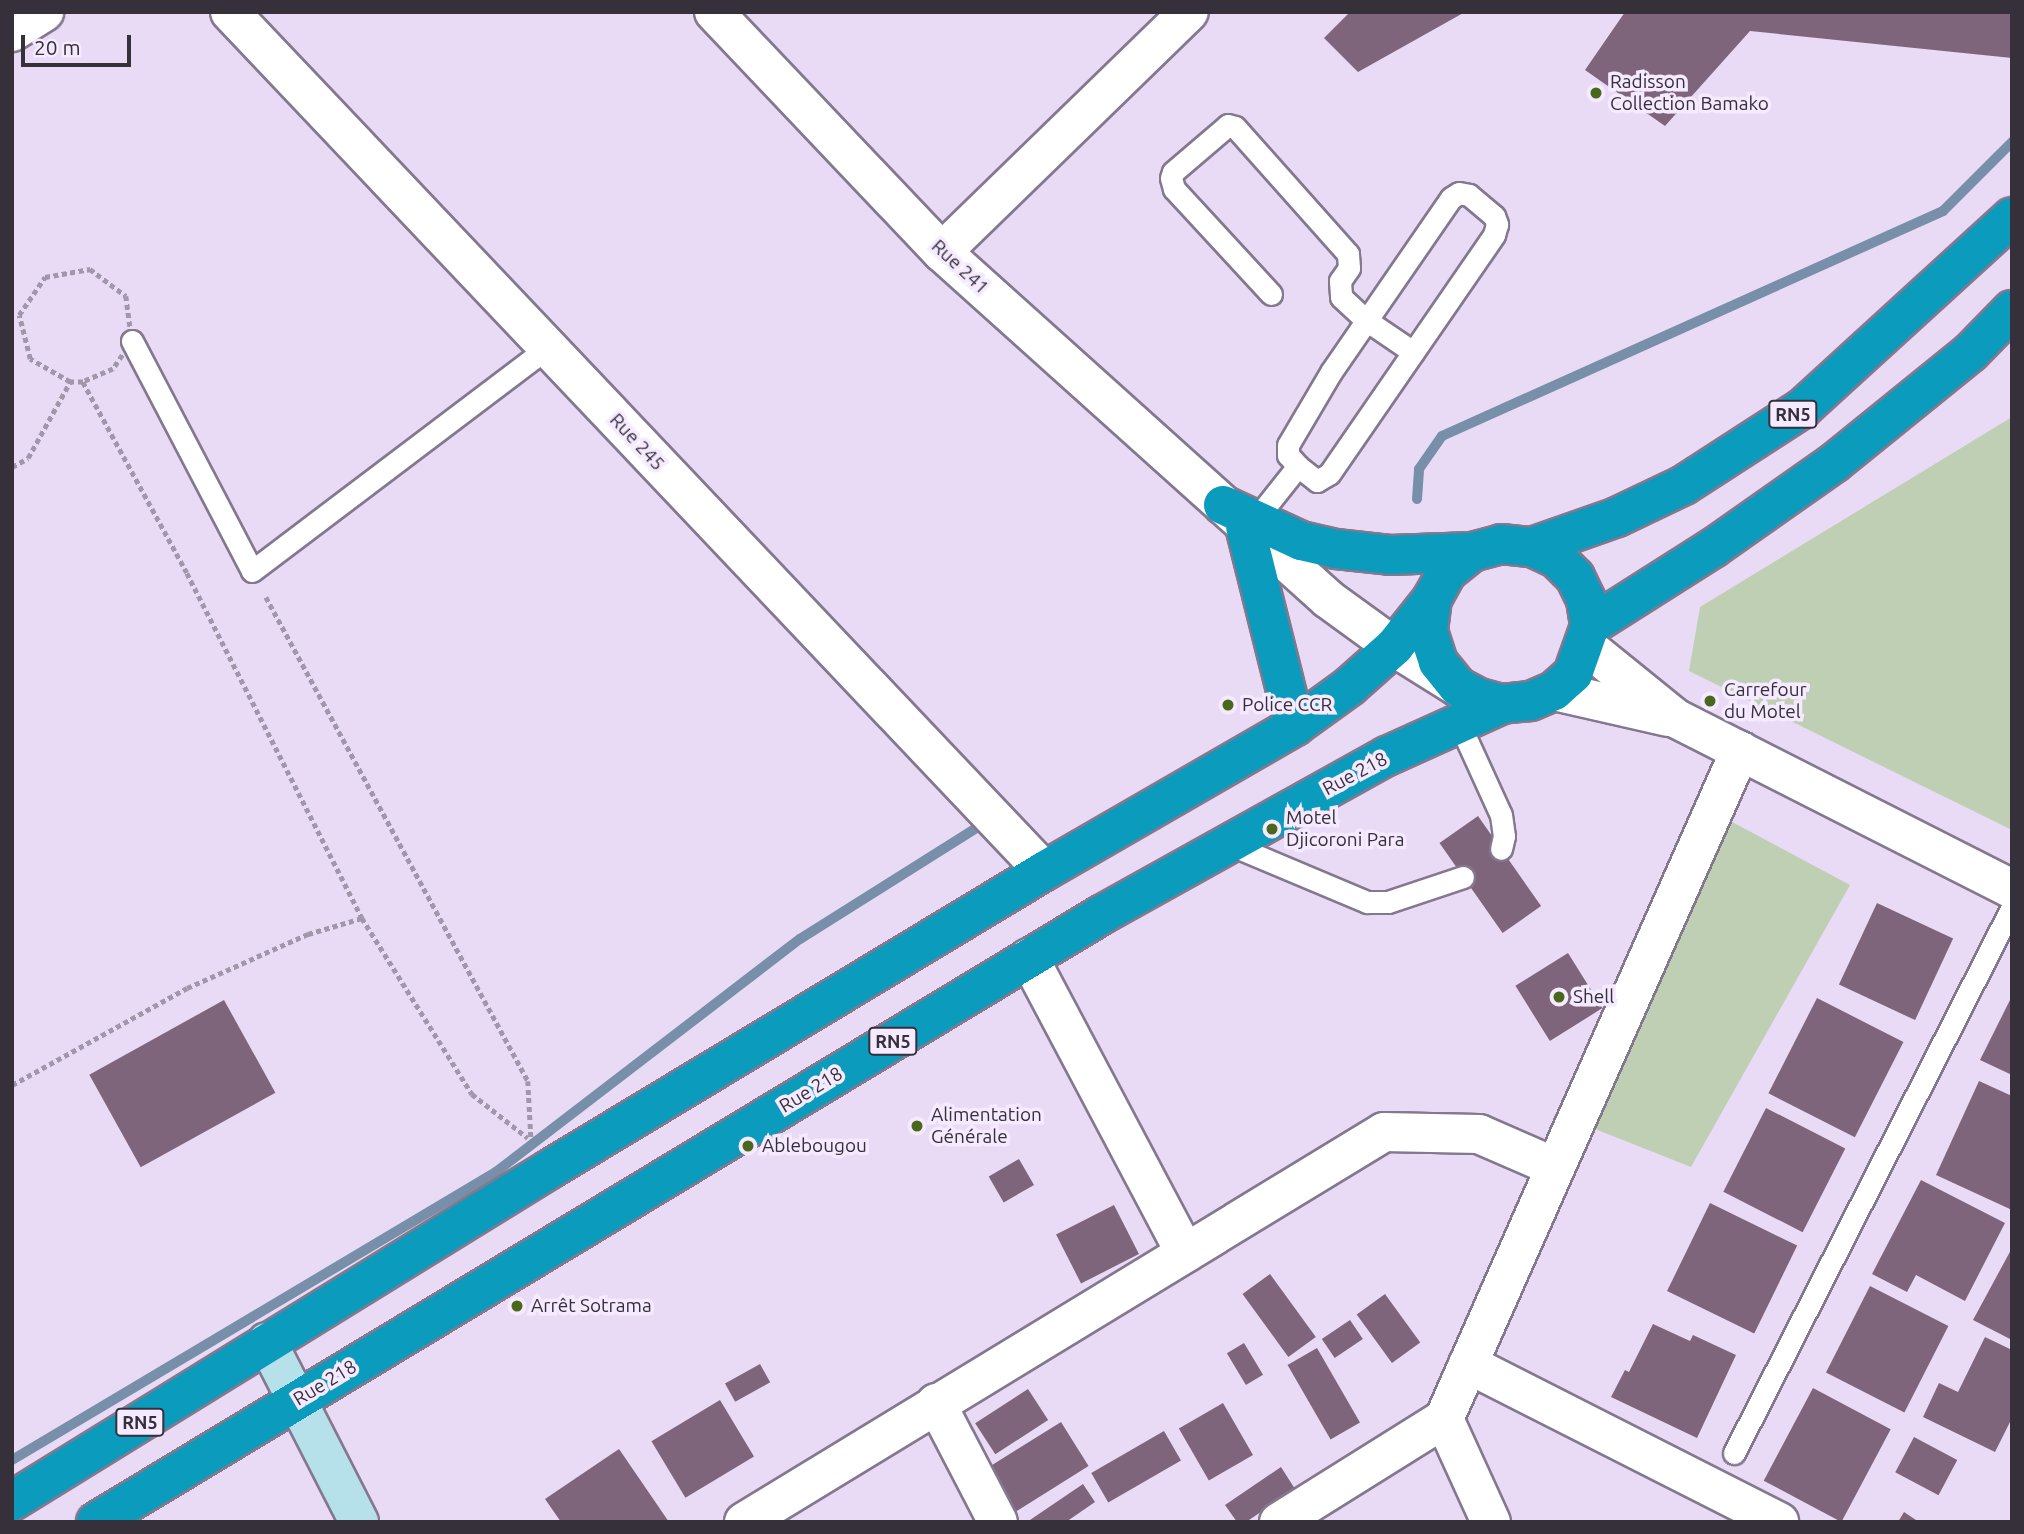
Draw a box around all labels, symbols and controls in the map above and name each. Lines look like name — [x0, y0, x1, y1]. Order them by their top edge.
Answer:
scale bar — [24, 21, 135, 65]
text: 20 m — [34, 35, 81, 59]
place label: Radisson Collection Bamako — [1610, 71, 1769, 115]
marker: Radisson Collection Bamako — [1588, 85, 1604, 101]
street label: Rue 241 — [927, 235, 993, 299]
road number: RN5 — [1767, 400, 1819, 428]
street label: Rue 245 — [605, 409, 669, 475]
place label: Carrefour du Motel — [1724, 679, 1807, 723]
marker: Carrefour du Motel — [1702, 693, 1718, 709]
place label: Police CCR — [1242, 694, 1332, 716]
marker: Police CCR — [1220, 697, 1236, 713]
street label: Rue 218 — [1319, 748, 1391, 800]
place label: Motel Djicoroni Para — [1286, 807, 1405, 851]
marker: Motel Djicoroni Para — [1264, 821, 1280, 837]
place label: Shell — [1573, 986, 1614, 1008]
marker: Shell — [1551, 989, 1567, 1005]
road number: RN5 — [867, 1026, 919, 1056]
street label: Rue 218 — [775, 1062, 847, 1118]
place label: Alimentation Générale — [931, 1104, 1042, 1148]
marker: Alimentation Générale — [909, 1118, 925, 1134]
place label: Ablebougou — [762, 1135, 867, 1157]
marker: Ablebougou — [740, 1138, 756, 1154]
place label: Arrêt Sotrama — [531, 1295, 652, 1317]
marker: Arrêt Sotrama — [509, 1298, 525, 1314]
street label: Rue 218 — [289, 1355, 361, 1411]
road number: RN5 — [114, 1408, 166, 1436]

